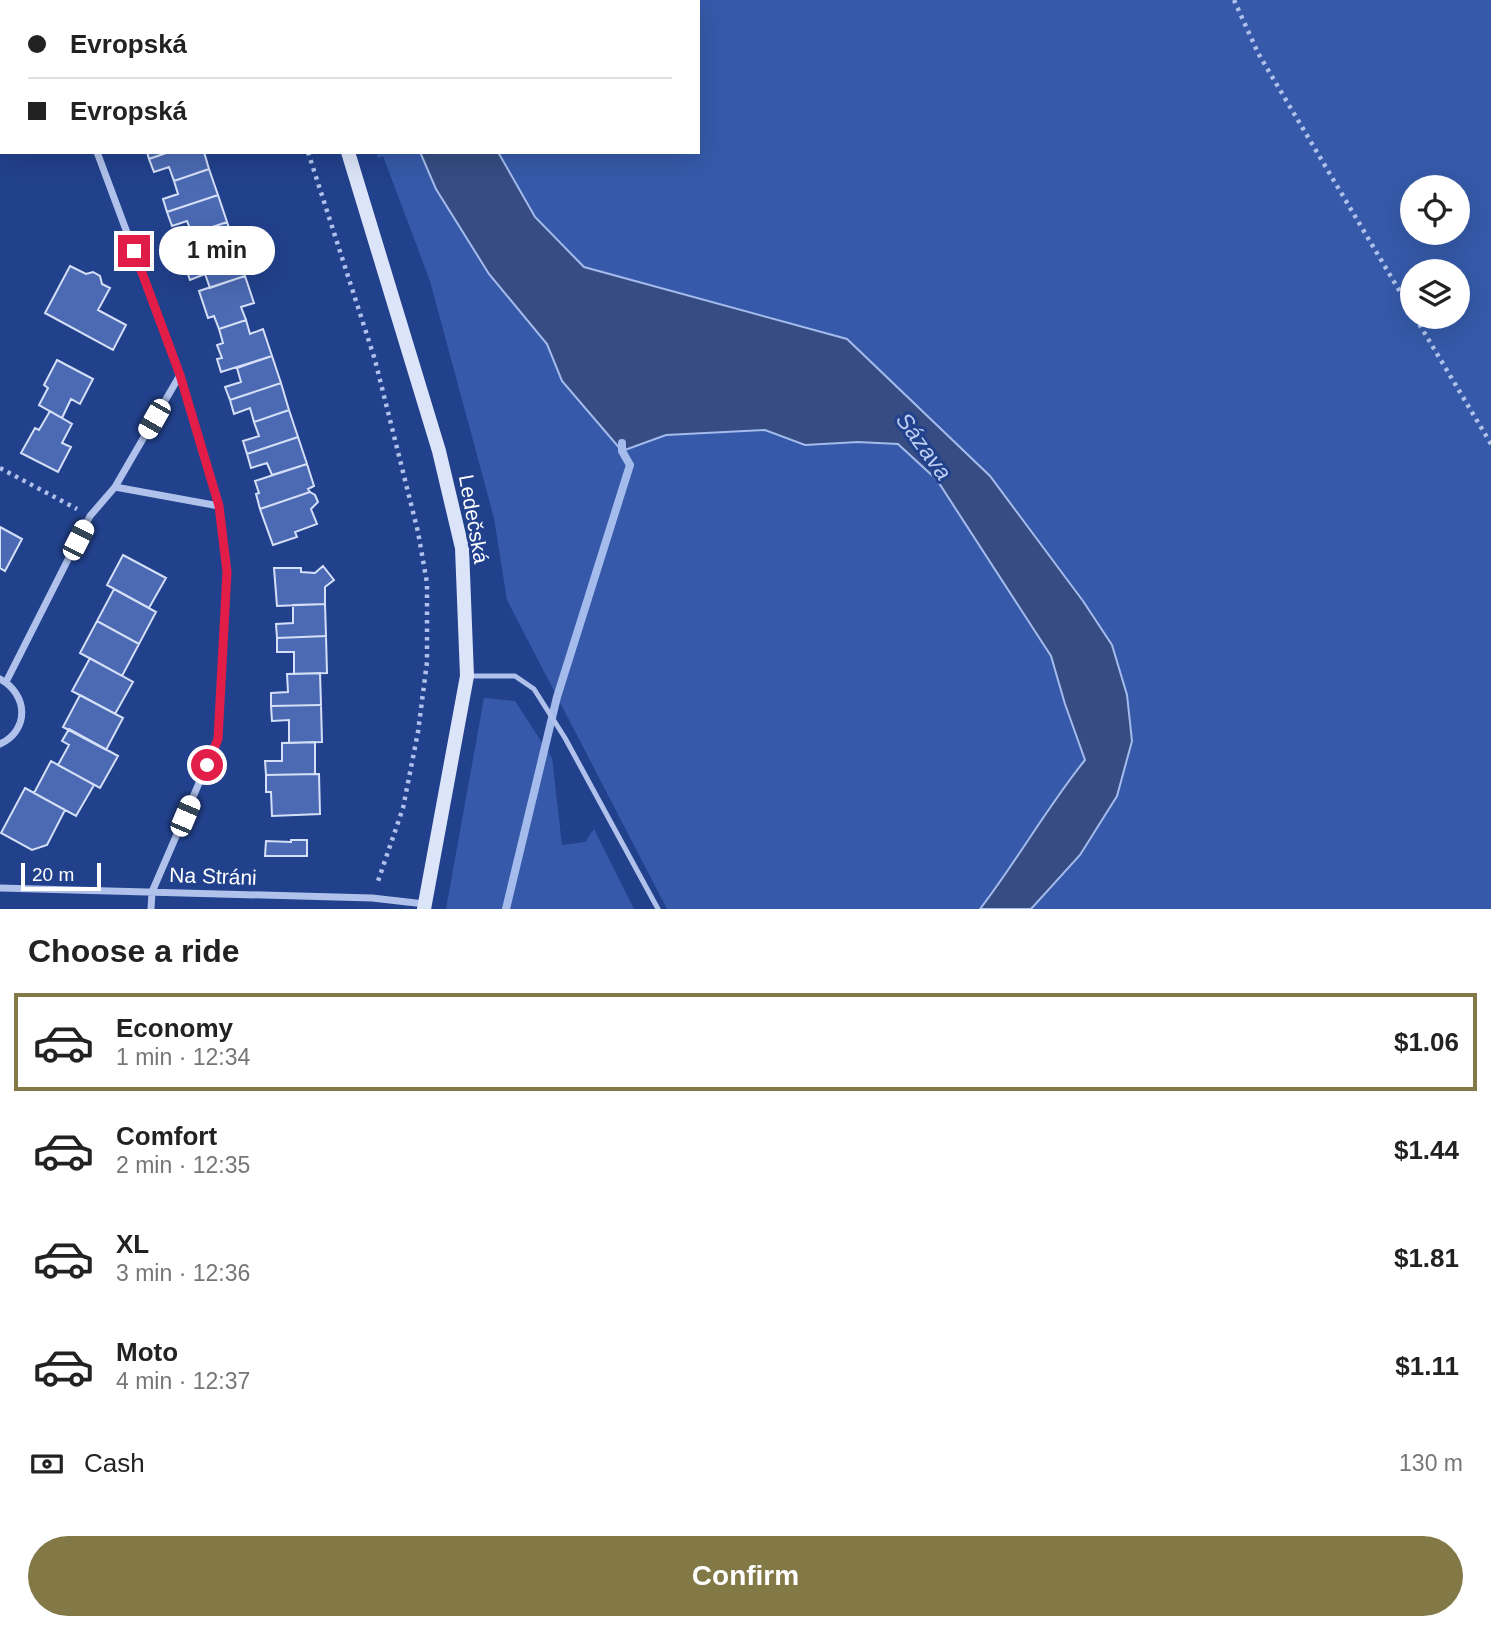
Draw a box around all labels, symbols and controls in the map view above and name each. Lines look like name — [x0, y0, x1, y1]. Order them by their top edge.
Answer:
text: Evropská — [70, 29, 187, 59]
text: Evropská — [70, 96, 187, 126]
map controls — [1400, 175, 1470, 329]
button: locate — [1400, 175, 1470, 245]
callout: 1 min — [158, 226, 274, 276]
route end — [118, 235, 150, 267]
text: 1 min — [187, 237, 247, 263]
button: layers — [1400, 259, 1470, 329]
car — [135, 396, 174, 442]
water label: Sázava — [891, 407, 957, 485]
street label: Ledečská — [455, 473, 493, 566]
car — [60, 517, 97, 563]
route start — [191, 749, 223, 781]
car — [168, 793, 203, 839]
scale bar — [21, 860, 102, 892]
street label: Na Stráni — [169, 863, 257, 889]
text: 20 m — [32, 864, 74, 885]
text: Choose a ride — [28, 933, 240, 969]
icon: car — [32, 1011, 95, 1074]
text: Economy — [116, 1013, 233, 1043]
text: $1.06 — [1394, 1027, 1459, 1057]
text: 1 min · 12:34 — [116, 1044, 250, 1070]
icon: car — [32, 1119, 95, 1182]
text: Comfort — [116, 1121, 217, 1151]
text: $1.44 — [1394, 1135, 1459, 1165]
text: 2 min · 12:35 — [116, 1152, 250, 1178]
icon: car — [32, 1227, 95, 1290]
text: XL — [116, 1229, 149, 1259]
text: $1.81 — [1394, 1243, 1459, 1273]
text: 3 min · 12:36 — [116, 1260, 250, 1286]
icon: car — [32, 1335, 95, 1398]
text: Moto — [116, 1337, 178, 1367]
text: $1.11 — [1395, 1351, 1459, 1381]
text: 4 min · 12:37 — [116, 1368, 250, 1394]
icon: cash — [28, 1445, 66, 1483]
text: Cash — [84, 1448, 145, 1478]
text: 130 m — [1399, 1450, 1463, 1476]
button: Confirm — [28, 1536, 1463, 1616]

